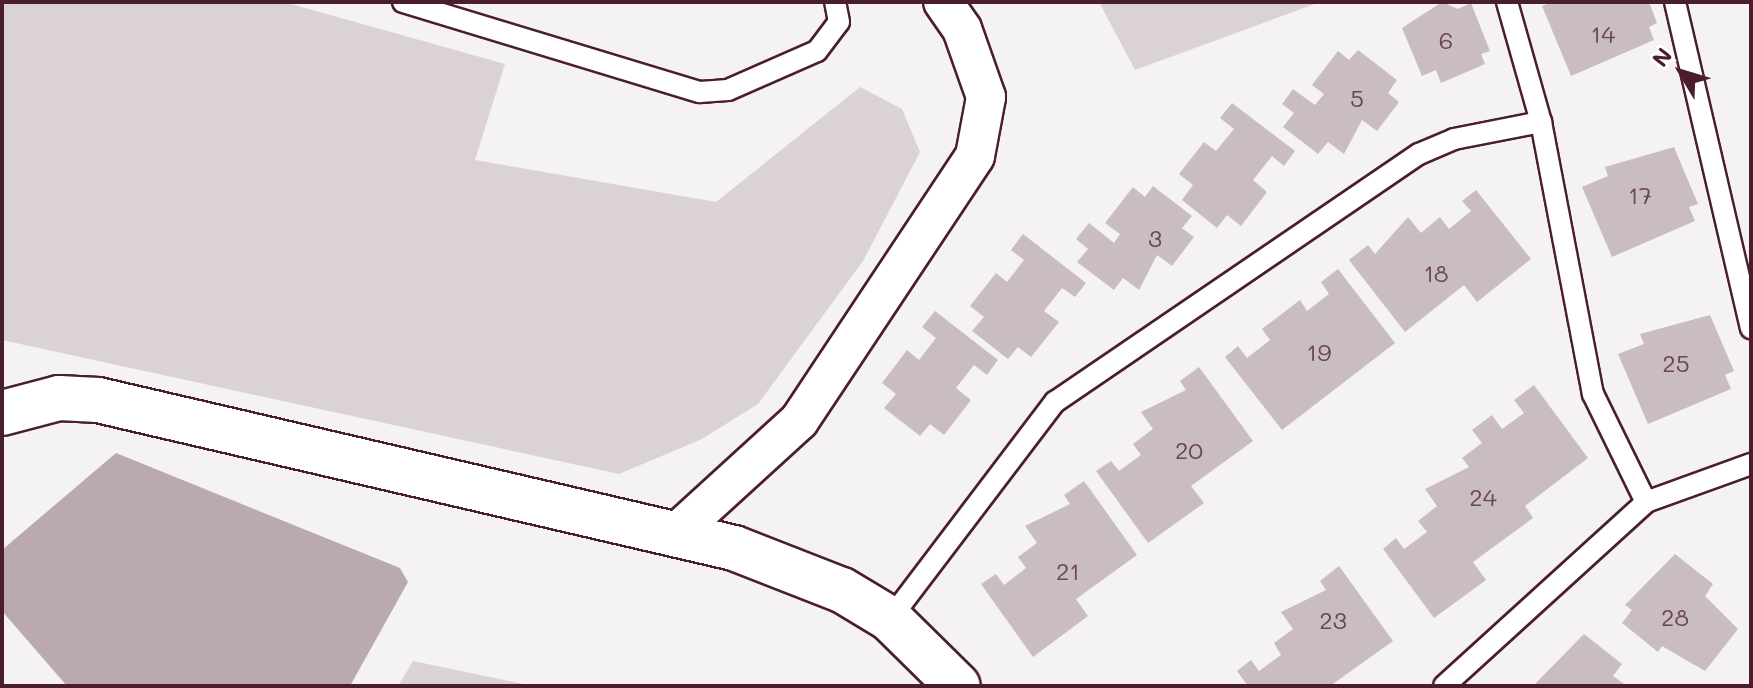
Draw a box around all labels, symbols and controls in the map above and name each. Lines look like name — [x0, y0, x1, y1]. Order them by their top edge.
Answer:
house number: 14 — [1591, 20, 1615, 48]
house number: 6 — [1439, 26, 1453, 54]
north arrow — [1641, 32, 1721, 112]
text: N — [1645, 41, 1678, 72]
house number: 5 — [1350, 84, 1364, 112]
house number: 17 — [1628, 181, 1652, 209]
house number: 3 — [1148, 224, 1162, 252]
house number: 18 — [1423, 259, 1449, 287]
house number: 19 — [1307, 338, 1331, 366]
house number: 25 — [1662, 349, 1690, 377]
house number: 20 — [1175, 436, 1203, 464]
house number: 24 — [1469, 483, 1497, 511]
house number: 21 — [1056, 557, 1080, 585]
house number: 28 — [1661, 603, 1689, 631]
house number: 23 — [1319, 606, 1347, 634]

